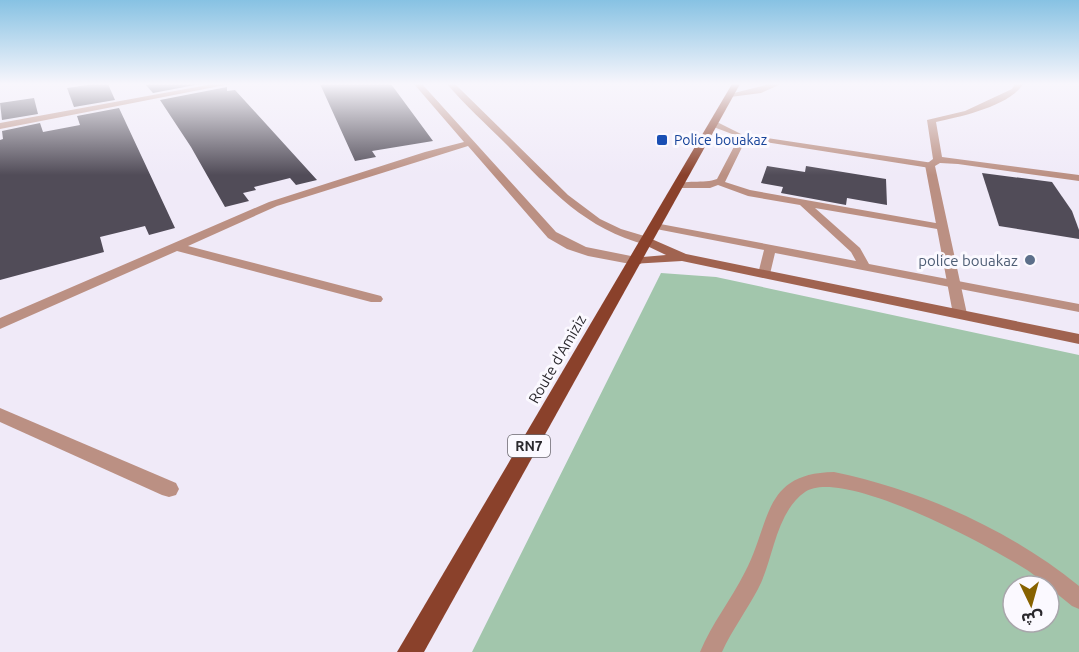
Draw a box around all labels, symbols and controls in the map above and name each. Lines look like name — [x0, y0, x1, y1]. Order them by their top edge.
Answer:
place label: Police bouakaz — [674, 132, 767, 148]
marker: Police bouakaz — [655, 133, 669, 147]
place label: police bouakaz — [918, 252, 1018, 269]
marker: police bouakaz — [1023, 253, 1037, 267]
street label: Route d'Amiziz — [525, 312, 589, 406]
road number: RN7 — [508, 435, 550, 457]
north arrow — [1001, 574, 1061, 634]
text: ش — [1020, 608, 1044, 629]

